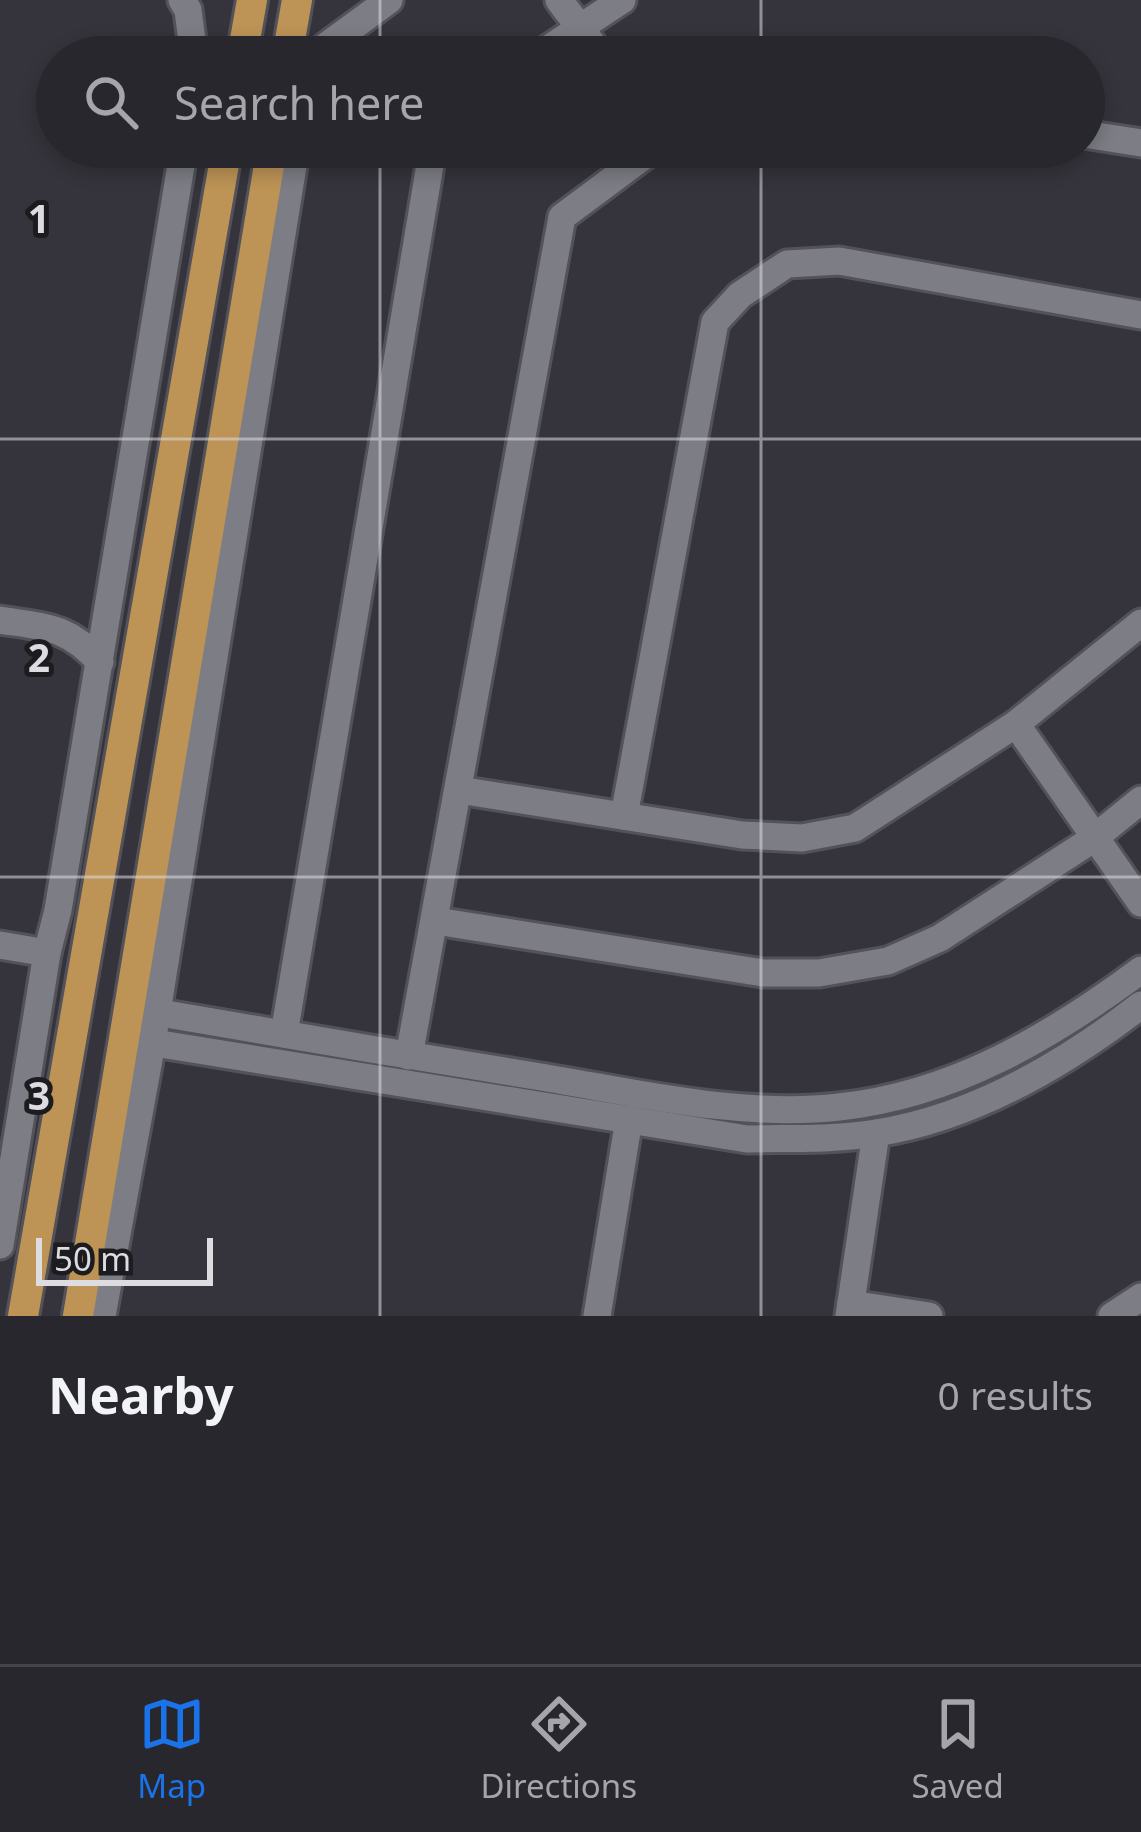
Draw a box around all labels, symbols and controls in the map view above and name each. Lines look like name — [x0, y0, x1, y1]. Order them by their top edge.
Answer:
search box — [36, 36, 1105, 168]
icon: search — [78, 69, 144, 135]
text: Search here — [174, 72, 424, 133]
text: 1 — [28, 191, 50, 244]
text: 2 — [28, 630, 50, 683]
text: 3 — [28, 1068, 50, 1121]
scale bar — [36, 1232, 213, 1285]
text: 50 m — [54, 1236, 131, 1281]
text: Nearby — [48, 1359, 234, 1429]
text: 0 results — [938, 1368, 1093, 1421]
tab: Map — [137, 1691, 206, 1808]
tab: Directions — [480, 1691, 637, 1808]
tab: Saved — [911, 1691, 1004, 1808]

